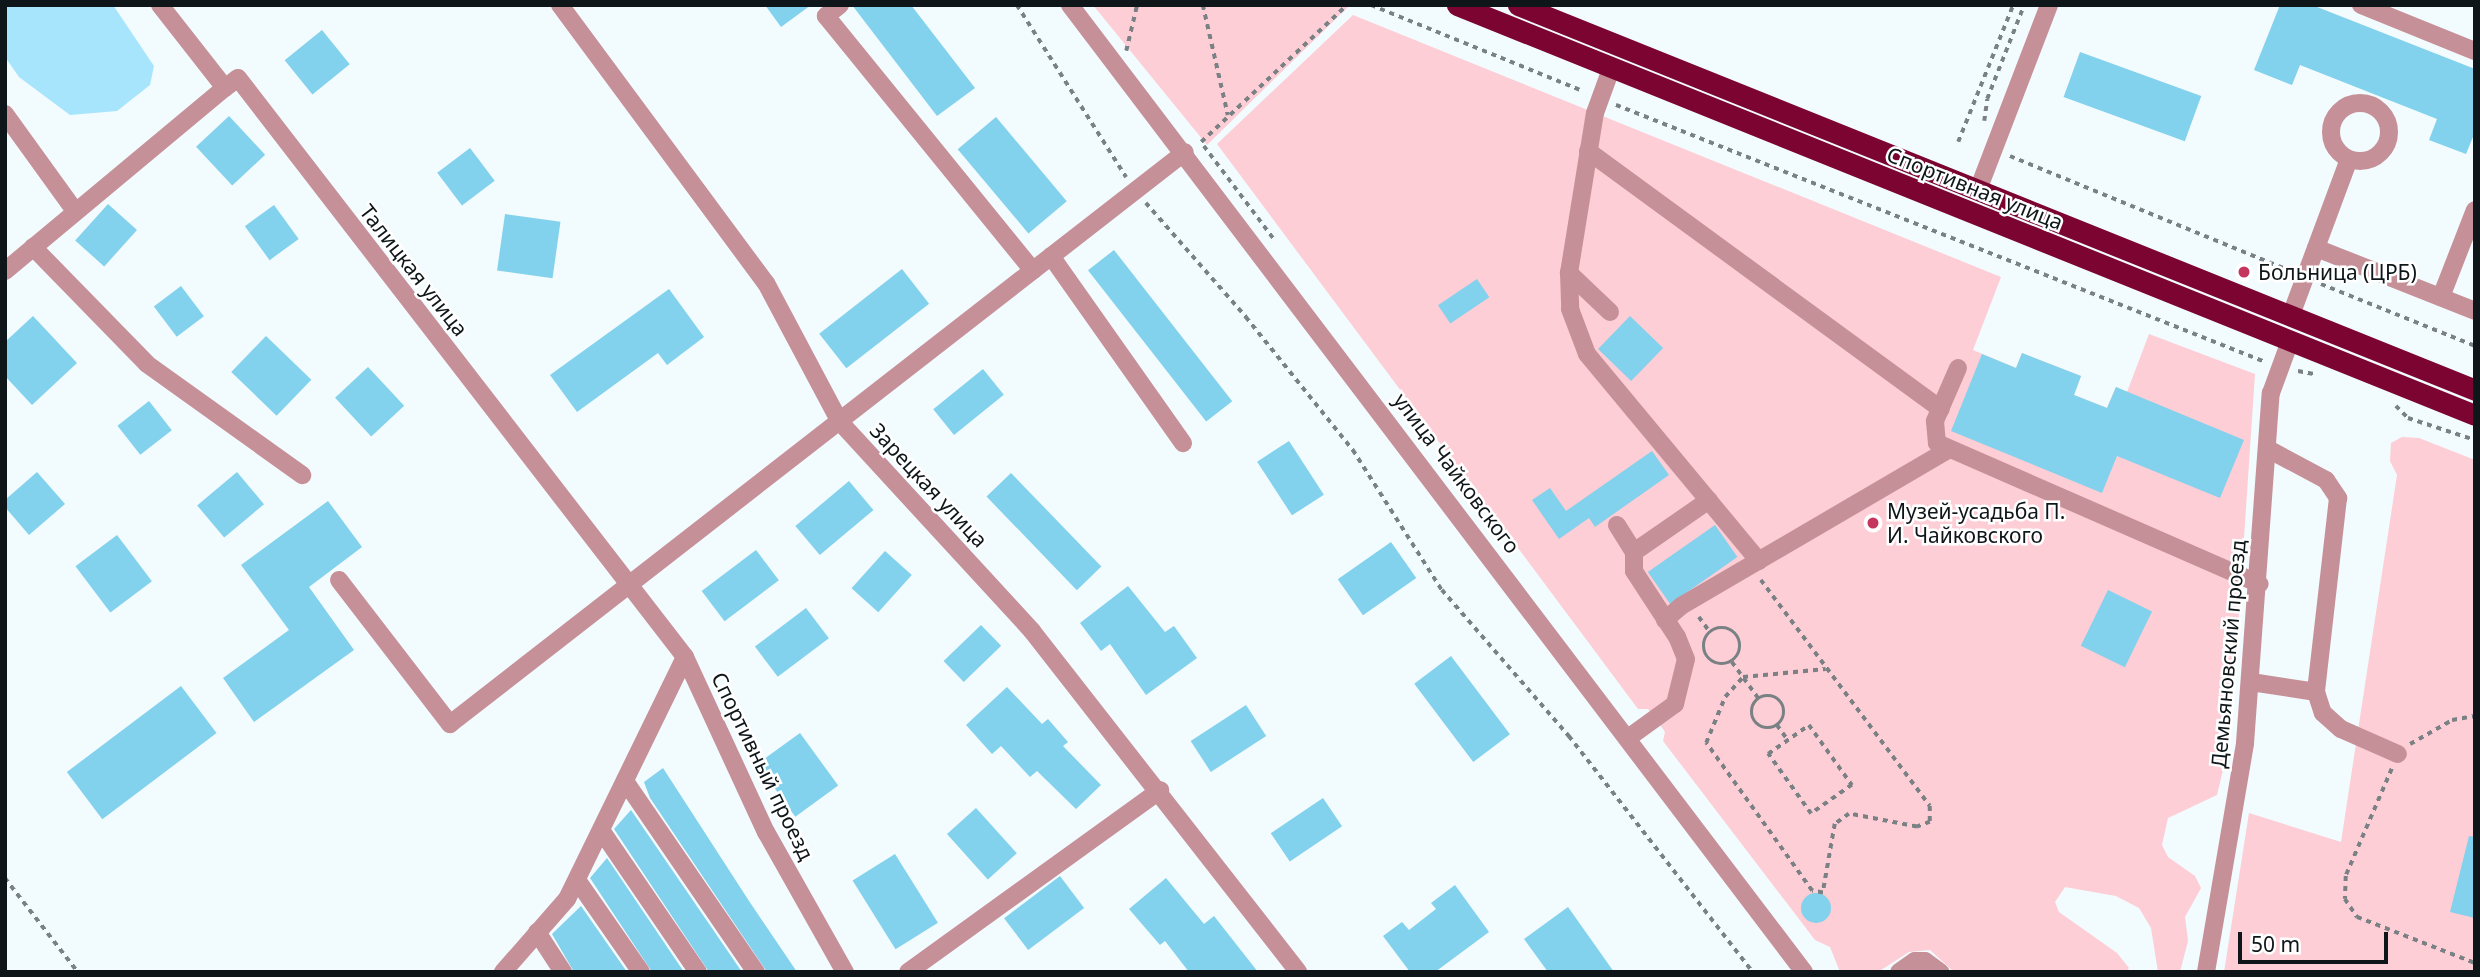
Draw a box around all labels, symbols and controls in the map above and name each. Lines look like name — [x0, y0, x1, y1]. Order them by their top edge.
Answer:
street label: Спортивная улица — [1883, 141, 2067, 235]
street label: Талицкая улица — [355, 199, 473, 341]
place label: Больница (ЦРБ) — [2258, 259, 2417, 285]
marker: Больница (ЦРБ) — [2236, 264, 2252, 280]
street label: улица Чайковского — [1389, 388, 1525, 558]
street label: Зарецкая улица — [865, 418, 993, 552]
place label: Музей-усадьба П. И. Чайковского — [1887, 498, 2065, 548]
marker: Музей-усадьба П. И. Чайковского — [1865, 515, 1881, 531]
street label: Демьяновский проезд — [2205, 539, 2251, 769]
street label: Спортивный проезд — [707, 668, 819, 864]
scale bar — [2242, 918, 2392, 962]
text: 50 m — [2251, 930, 2300, 958]

